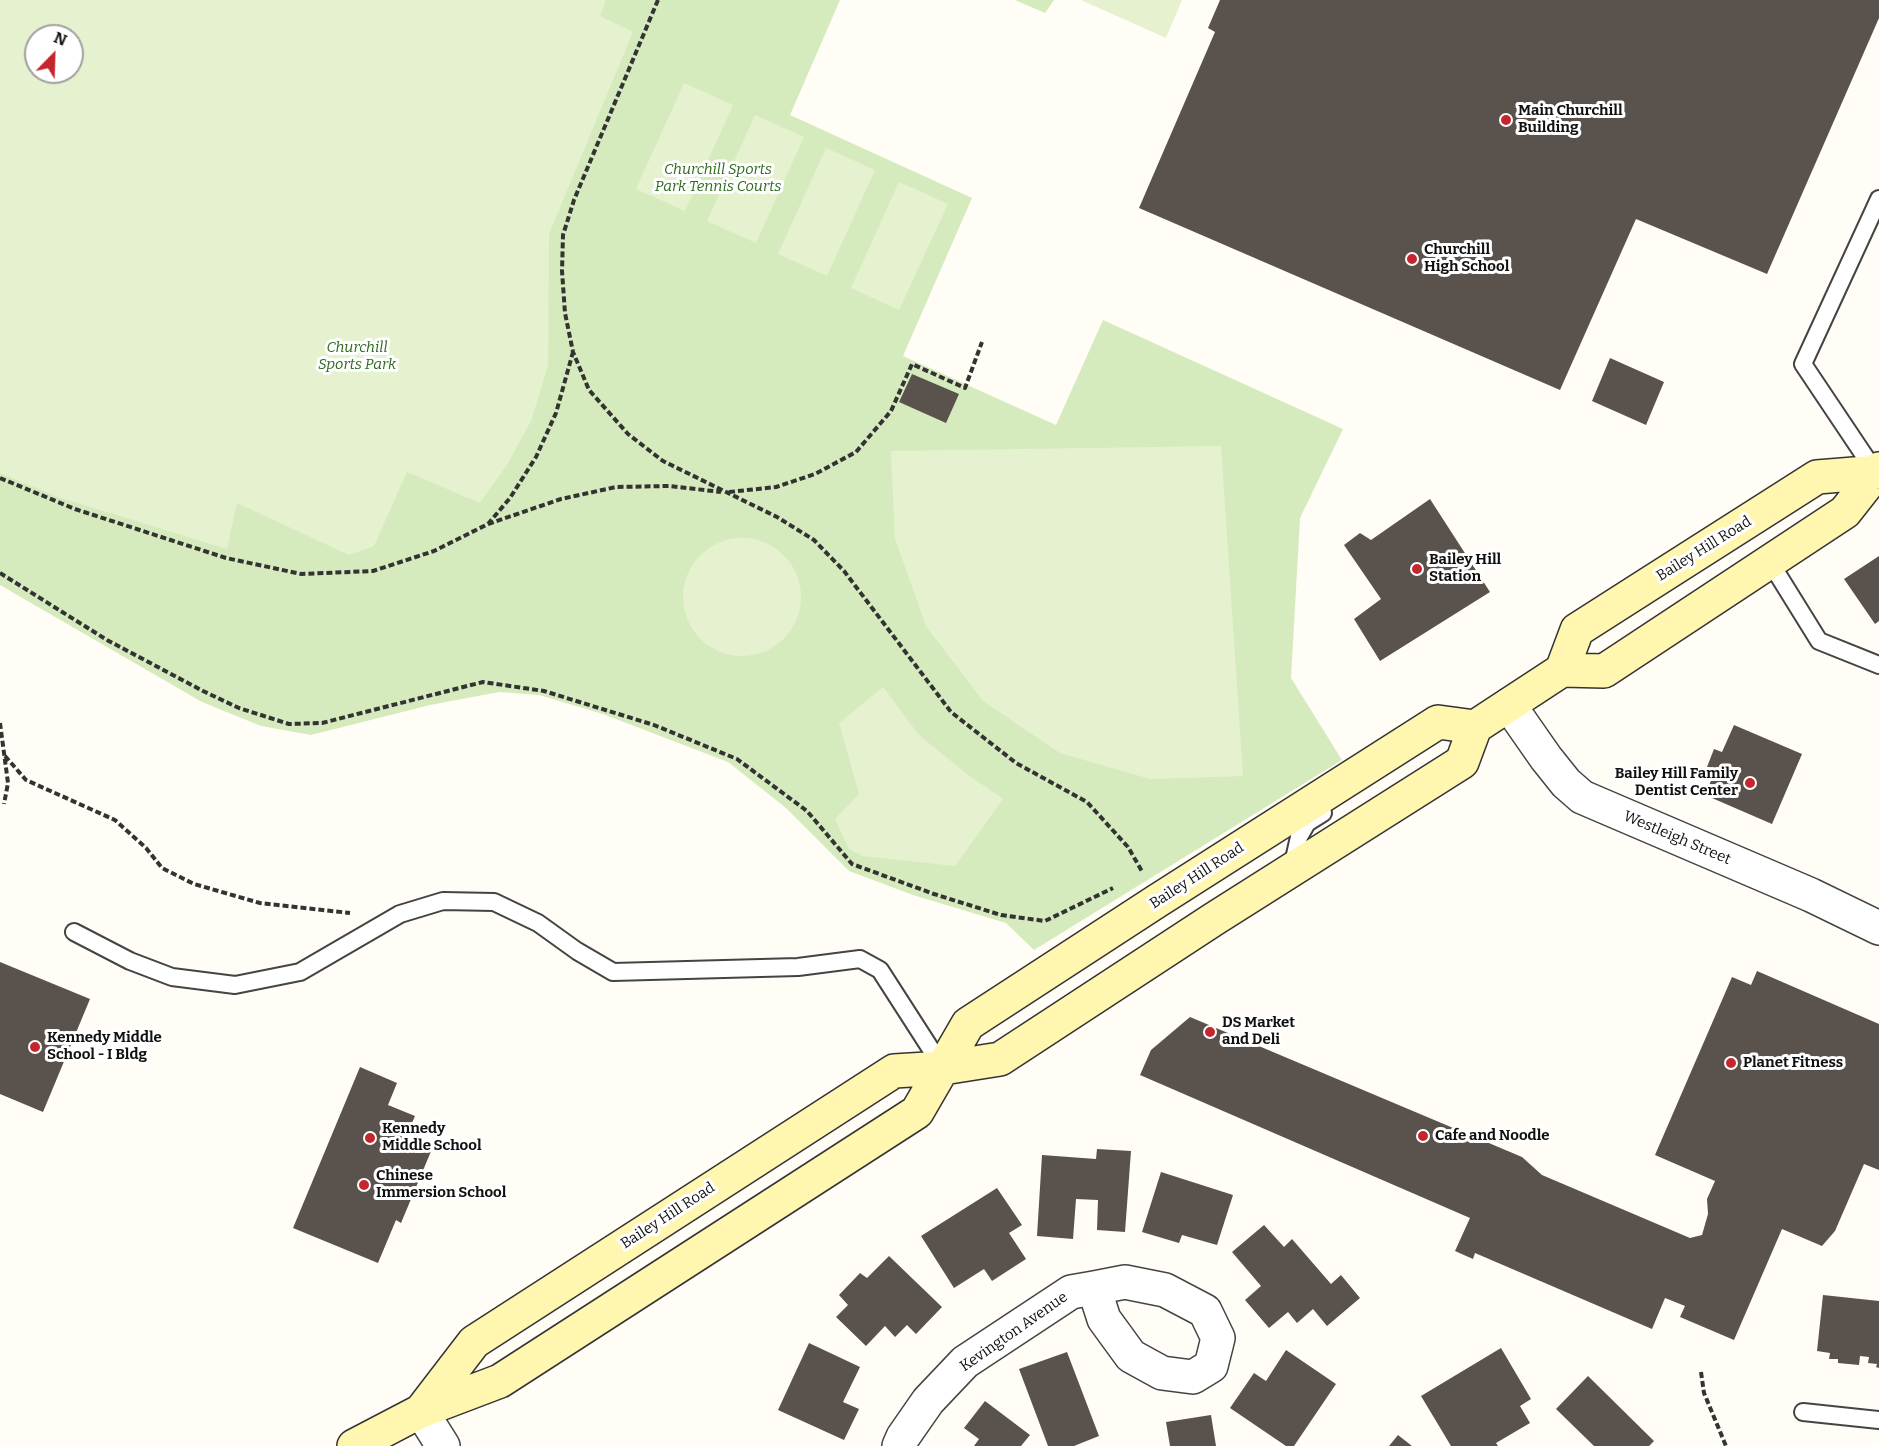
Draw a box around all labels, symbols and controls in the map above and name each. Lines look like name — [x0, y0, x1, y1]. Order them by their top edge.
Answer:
north arrow — [24, 24, 84, 84]
text: N — [51, 28, 70, 50]
place label: Main Churchill Building — [1518, 102, 1623, 137]
marker: Main Churchill Building — [1499, 113, 1513, 127]
park label: Churchill Sports Park Tennis Courts — [655, 161, 781, 196]
place label: Churchill High School — [1424, 241, 1509, 276]
marker: Churchill High School — [1405, 252, 1419, 266]
park label: Churchill Sports Park — [318, 339, 396, 374]
street label: Bailey Hill Road — [1653, 513, 1755, 585]
place label: Bailey Hill Station — [1429, 551, 1501, 586]
marker: Bailey Hill Station — [1410, 562, 1424, 576]
place label: Bailey Hill Family Dentist Center — [1615, 765, 1738, 800]
marker: Bailey Hill Family Dentist Center — [1743, 776, 1757, 790]
street label: Westleigh Street — [1621, 807, 1733, 869]
street label: Bailey Hill Road — [1147, 839, 1247, 913]
place label: DS Market and Deli — [1222, 1014, 1295, 1049]
marker: DS Market and Deli — [1203, 1025, 1217, 1039]
place label: Kennedy Middle School - I Bldg — [47, 1029, 162, 1064]
marker: Kennedy Middle School - I Bldg — [28, 1040, 42, 1054]
place label: Planet Fitness — [1743, 1054, 1843, 1072]
marker: Planet Fitness — [1724, 1056, 1738, 1070]
place label: Kennedy Middle School — [382, 1120, 482, 1155]
place label: Cafe and Noodle — [1435, 1127, 1550, 1145]
marker: Cafe and Noodle — [1416, 1129, 1430, 1143]
marker: Kennedy Middle School — [363, 1131, 377, 1145]
place label: Chinese Immersion School — [376, 1167, 506, 1202]
marker: Chinese Immersion School — [357, 1178, 371, 1192]
street label: Bailey Hill Road — [618, 1179, 718, 1253]
street label: Kevington Avenue — [957, 1288, 1071, 1376]

